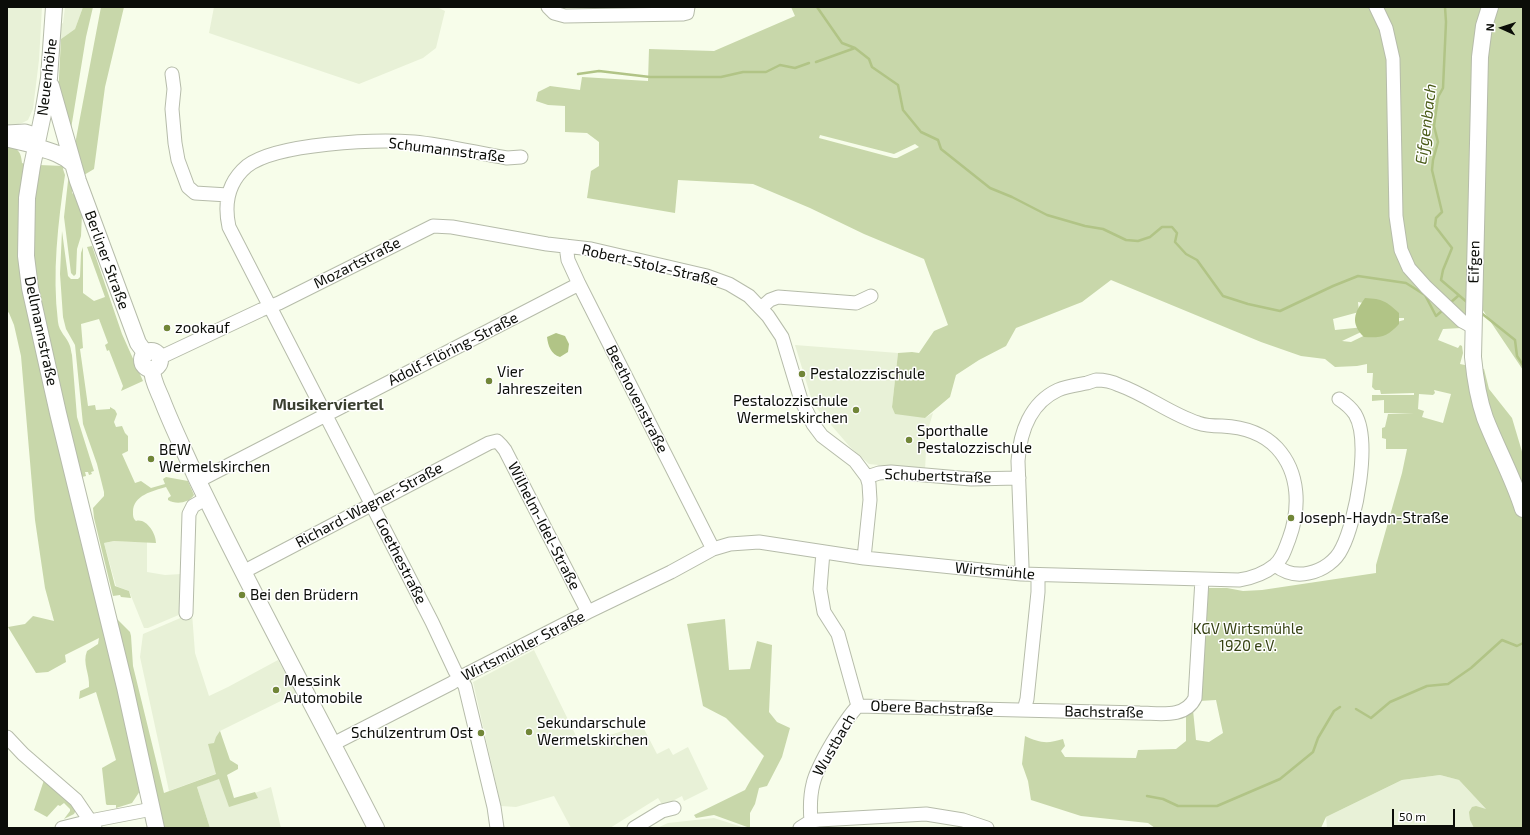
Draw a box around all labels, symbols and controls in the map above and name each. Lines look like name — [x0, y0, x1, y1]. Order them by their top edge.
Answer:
north arrow — [1482, 8, 1522, 48]
text: N — [1483, 23, 1496, 32]
street label: Neuenhöhe — [33, 37, 61, 117]
water label: Eifgenbach — [1412, 83, 1440, 165]
street label: Schumannstraße — [388, 134, 506, 166]
street label: Berliner Straße — [81, 208, 133, 312]
street label: Mozartstraße — [311, 233, 403, 293]
street label: Robert-Stolz-Straße — [580, 240, 720, 290]
street label: Eifgen — [1465, 240, 1483, 284]
street label: Dellmannstraße — [21, 275, 61, 387]
street label: Adolf-Flöring-Straße — [385, 308, 521, 390]
place label: zookauf — [175, 319, 230, 337]
marker: zookauf — [162, 323, 172, 333]
street label: Beethovenstraße — [602, 342, 672, 456]
place label: Vier Jahreszeiten — [497, 363, 582, 398]
place label: Pestalozzischule — [810, 365, 925, 383]
marker: Pestalozzischule — [797, 369, 807, 379]
marker: Vier Jahreszeiten — [484, 376, 494, 386]
place label: Pestalozzischule Wermelskirchen — [733, 392, 848, 427]
district label: Musikerviertel — [272, 395, 384, 415]
marker: Pestalozzischule Wermelskirchen — [851, 405, 861, 415]
place label: Sporthalle Pestalozzischule — [917, 422, 1032, 457]
marker: Sporthalle Pestalozzischule — [904, 435, 914, 445]
place label: BEW Wermelskirchen — [159, 441, 270, 476]
marker: BEW Wermelskirchen — [146, 454, 156, 464]
street label: Richard-Wagner-Straße — [292, 459, 446, 551]
street label: Wilhelm-Idel-Straße — [504, 459, 584, 593]
street label: Schubertstraße — [884, 465, 992, 487]
place label: Joseph-Haydn-Straße — [1299, 509, 1449, 527]
marker: Joseph-Haydn-Straße — [1286, 513, 1296, 523]
street label: Goethestraße — [372, 515, 430, 607]
street label: Wirtsmühle — [954, 559, 1036, 583]
place label: Bei den Brüdern — [250, 586, 358, 604]
marker: Bei den Brüdern — [237, 590, 247, 600]
street label: Wirtsmühler Straße — [458, 607, 588, 685]
park label: KGV Wirtsmühle 1920 e.V. — [1193, 620, 1303, 655]
place label: Messink Automobile — [284, 672, 363, 707]
marker: Messink Automobile — [271, 685, 281, 695]
street label: Obere Bachstraße — [870, 697, 994, 719]
street label: Bachstraße — [1064, 702, 1144, 722]
street label: Wustbach — [809, 711, 859, 779]
place label: Sekundarschule Wermelskirchen — [537, 714, 648, 749]
place label: Schulzentrum Ost — [351, 724, 473, 742]
marker: Sekundarschule Wermelskirchen — [524, 727, 534, 737]
marker: Schulzentrum Ost — [476, 728, 486, 738]
scale bar — [1394, 801, 1457, 827]
text: 50 m — [1399, 809, 1426, 823]

